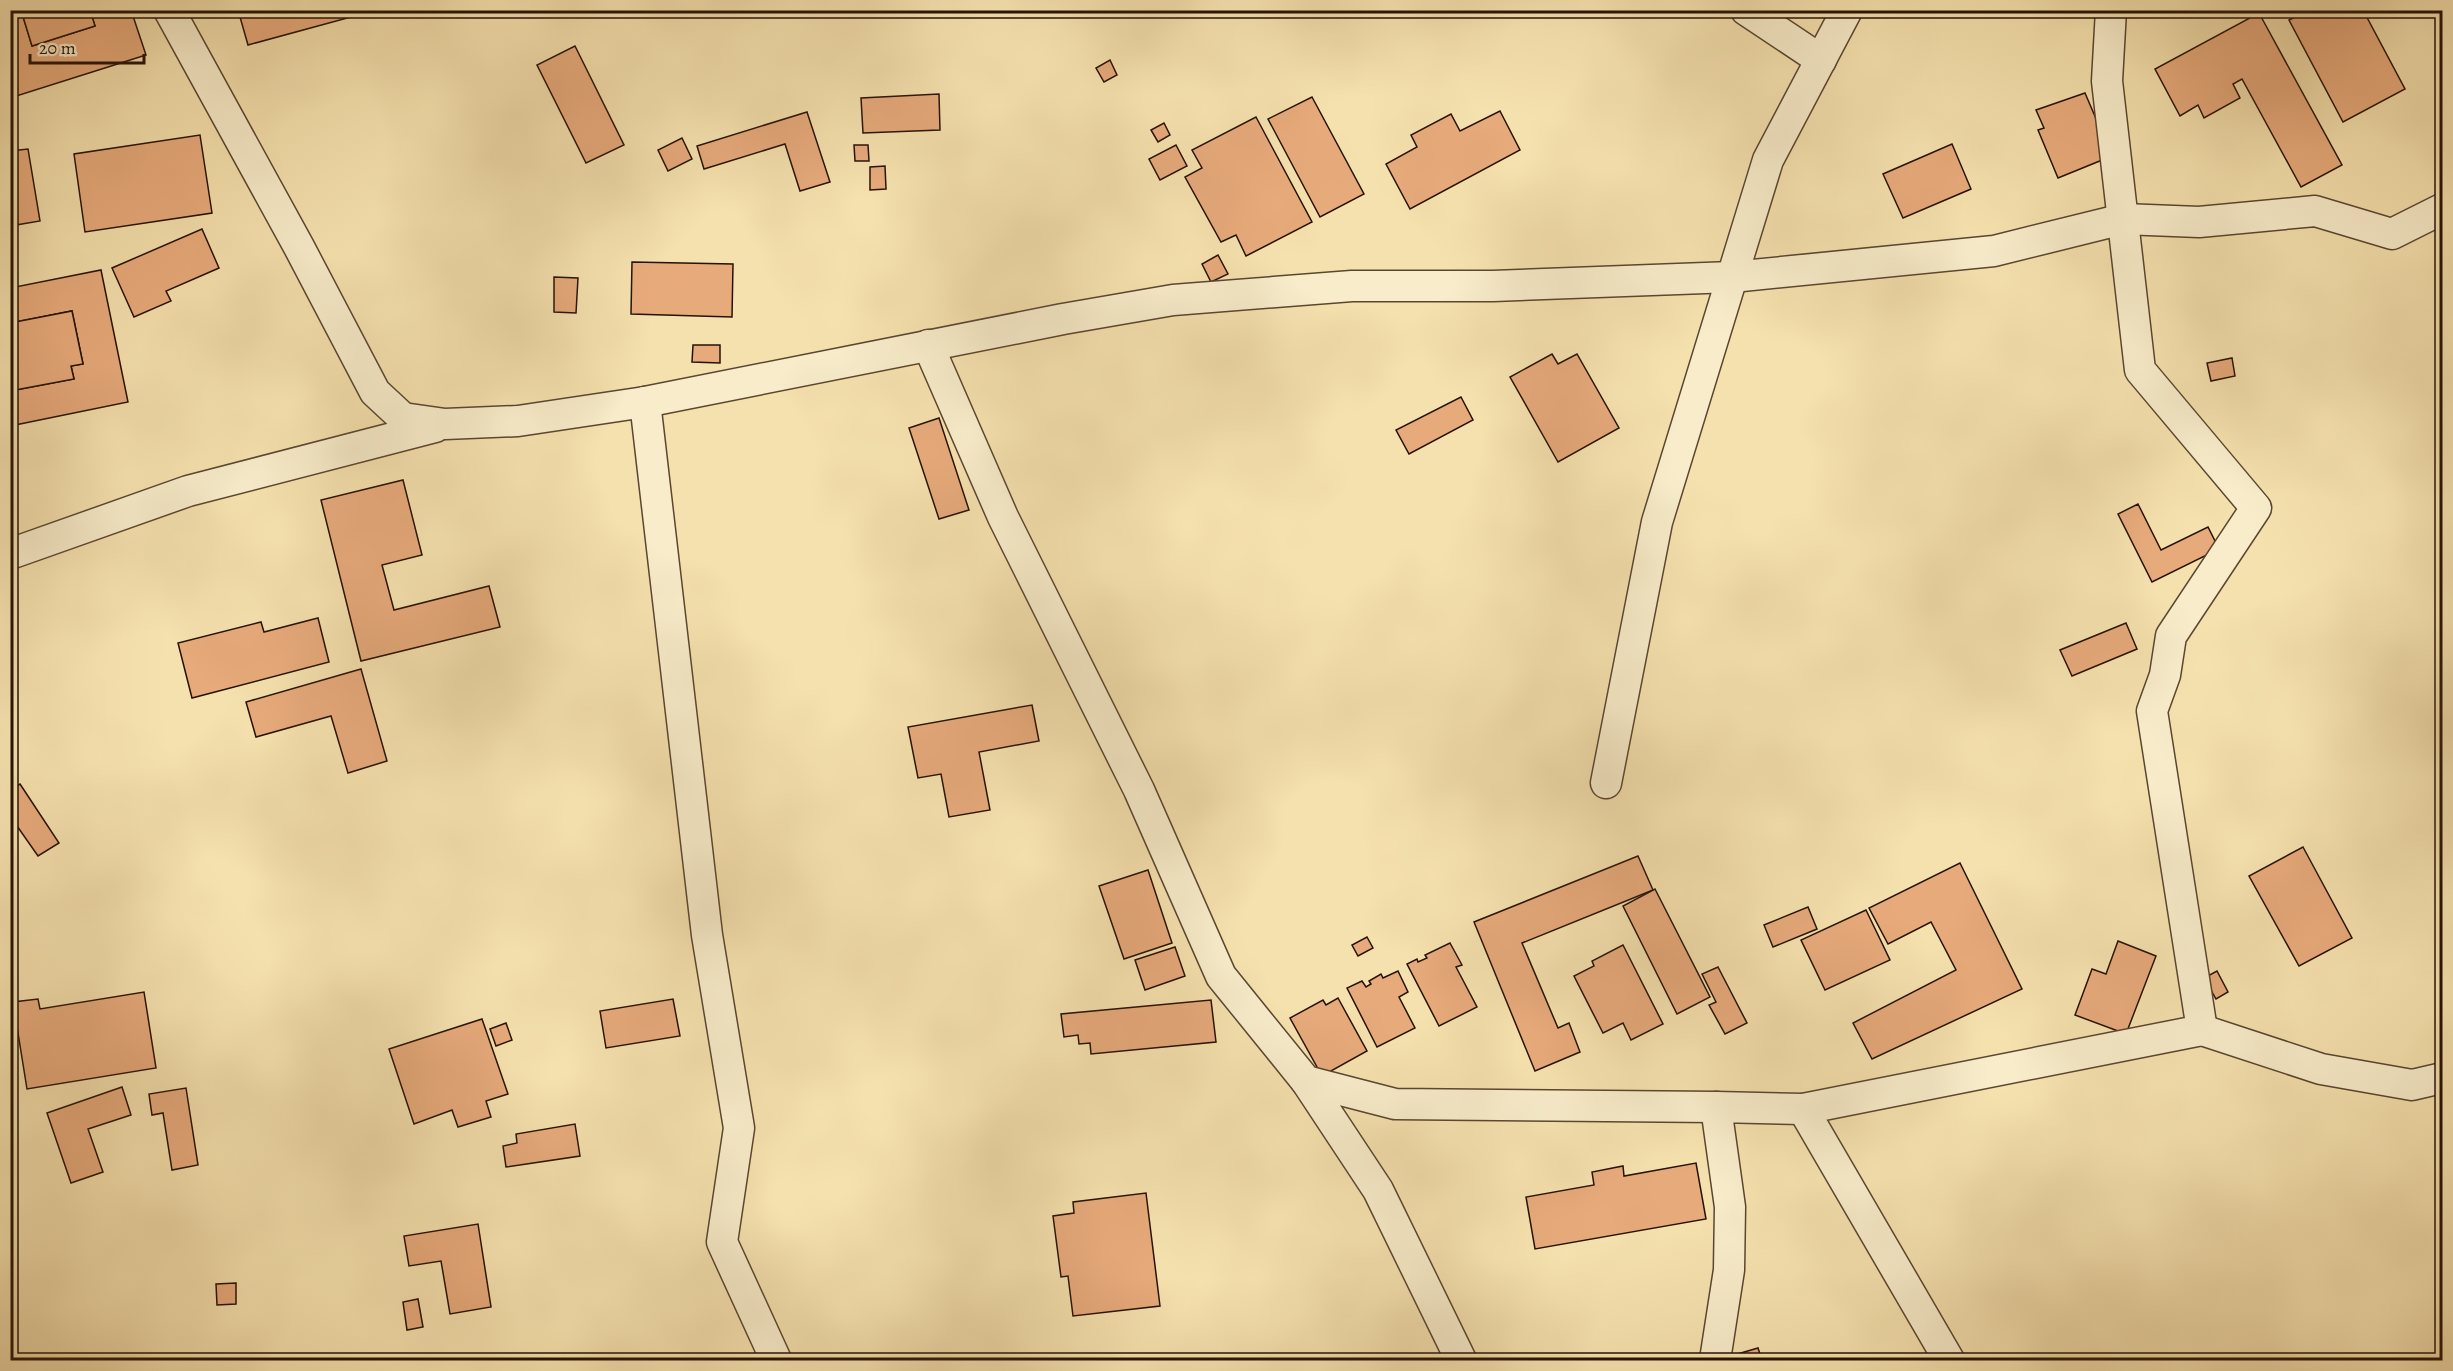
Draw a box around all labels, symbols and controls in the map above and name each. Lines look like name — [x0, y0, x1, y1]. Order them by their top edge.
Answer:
scale bar — [30, 27, 144, 65]
text: 20 m — [39, 36, 76, 60]

